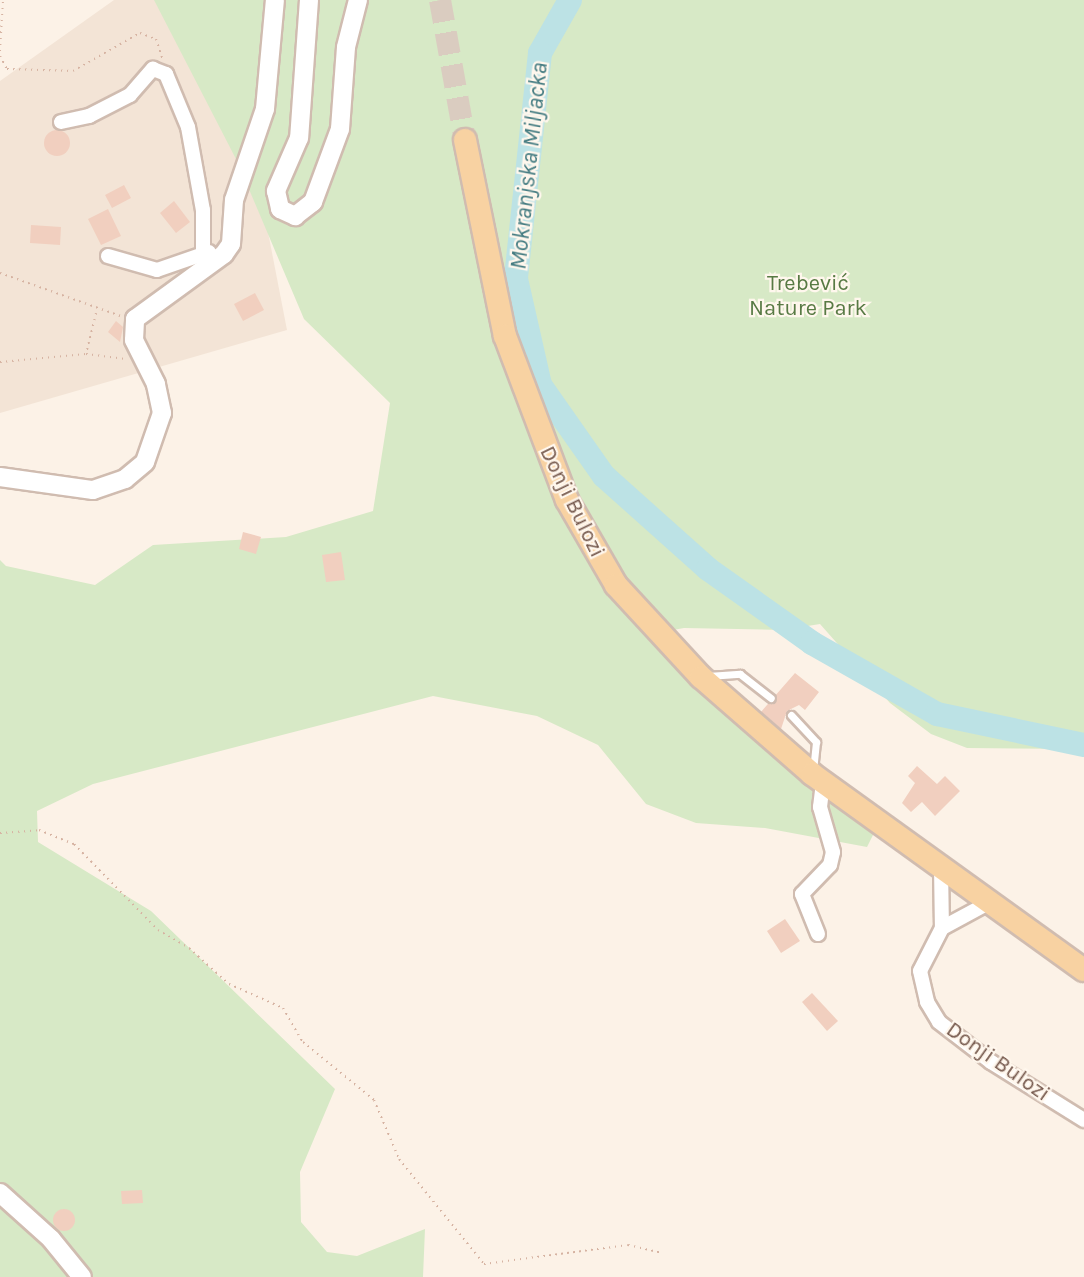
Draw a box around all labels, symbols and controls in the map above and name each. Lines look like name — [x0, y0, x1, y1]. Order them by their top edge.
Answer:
water label: Mokranjska Miljacka — [504, 61, 554, 271]
park label: Trebević Nature Park — [749, 270, 867, 322]
street label: Donji Bulozi — [534, 442, 610, 562]
street label: Donji Bulozi — [941, 1017, 1055, 1107]

